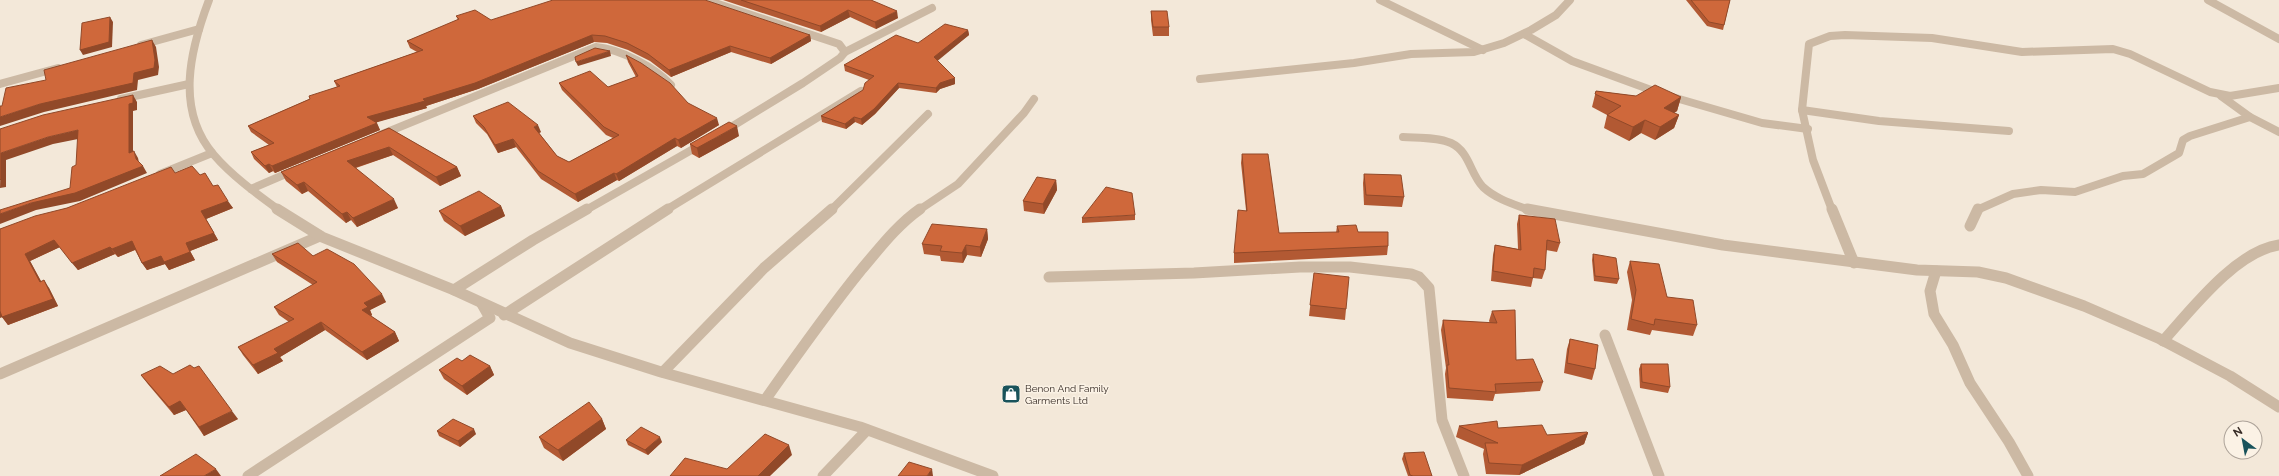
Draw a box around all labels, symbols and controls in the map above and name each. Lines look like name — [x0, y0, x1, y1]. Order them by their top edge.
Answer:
shop icon: Benon And Family Garments Ltd — [1000, 383, 1022, 405]
place label: Benon And Family Garments Ltd — [1025, 383, 1109, 406]
north arrow — [2223, 420, 2263, 460]
text: N — [2231, 424, 2245, 440]

